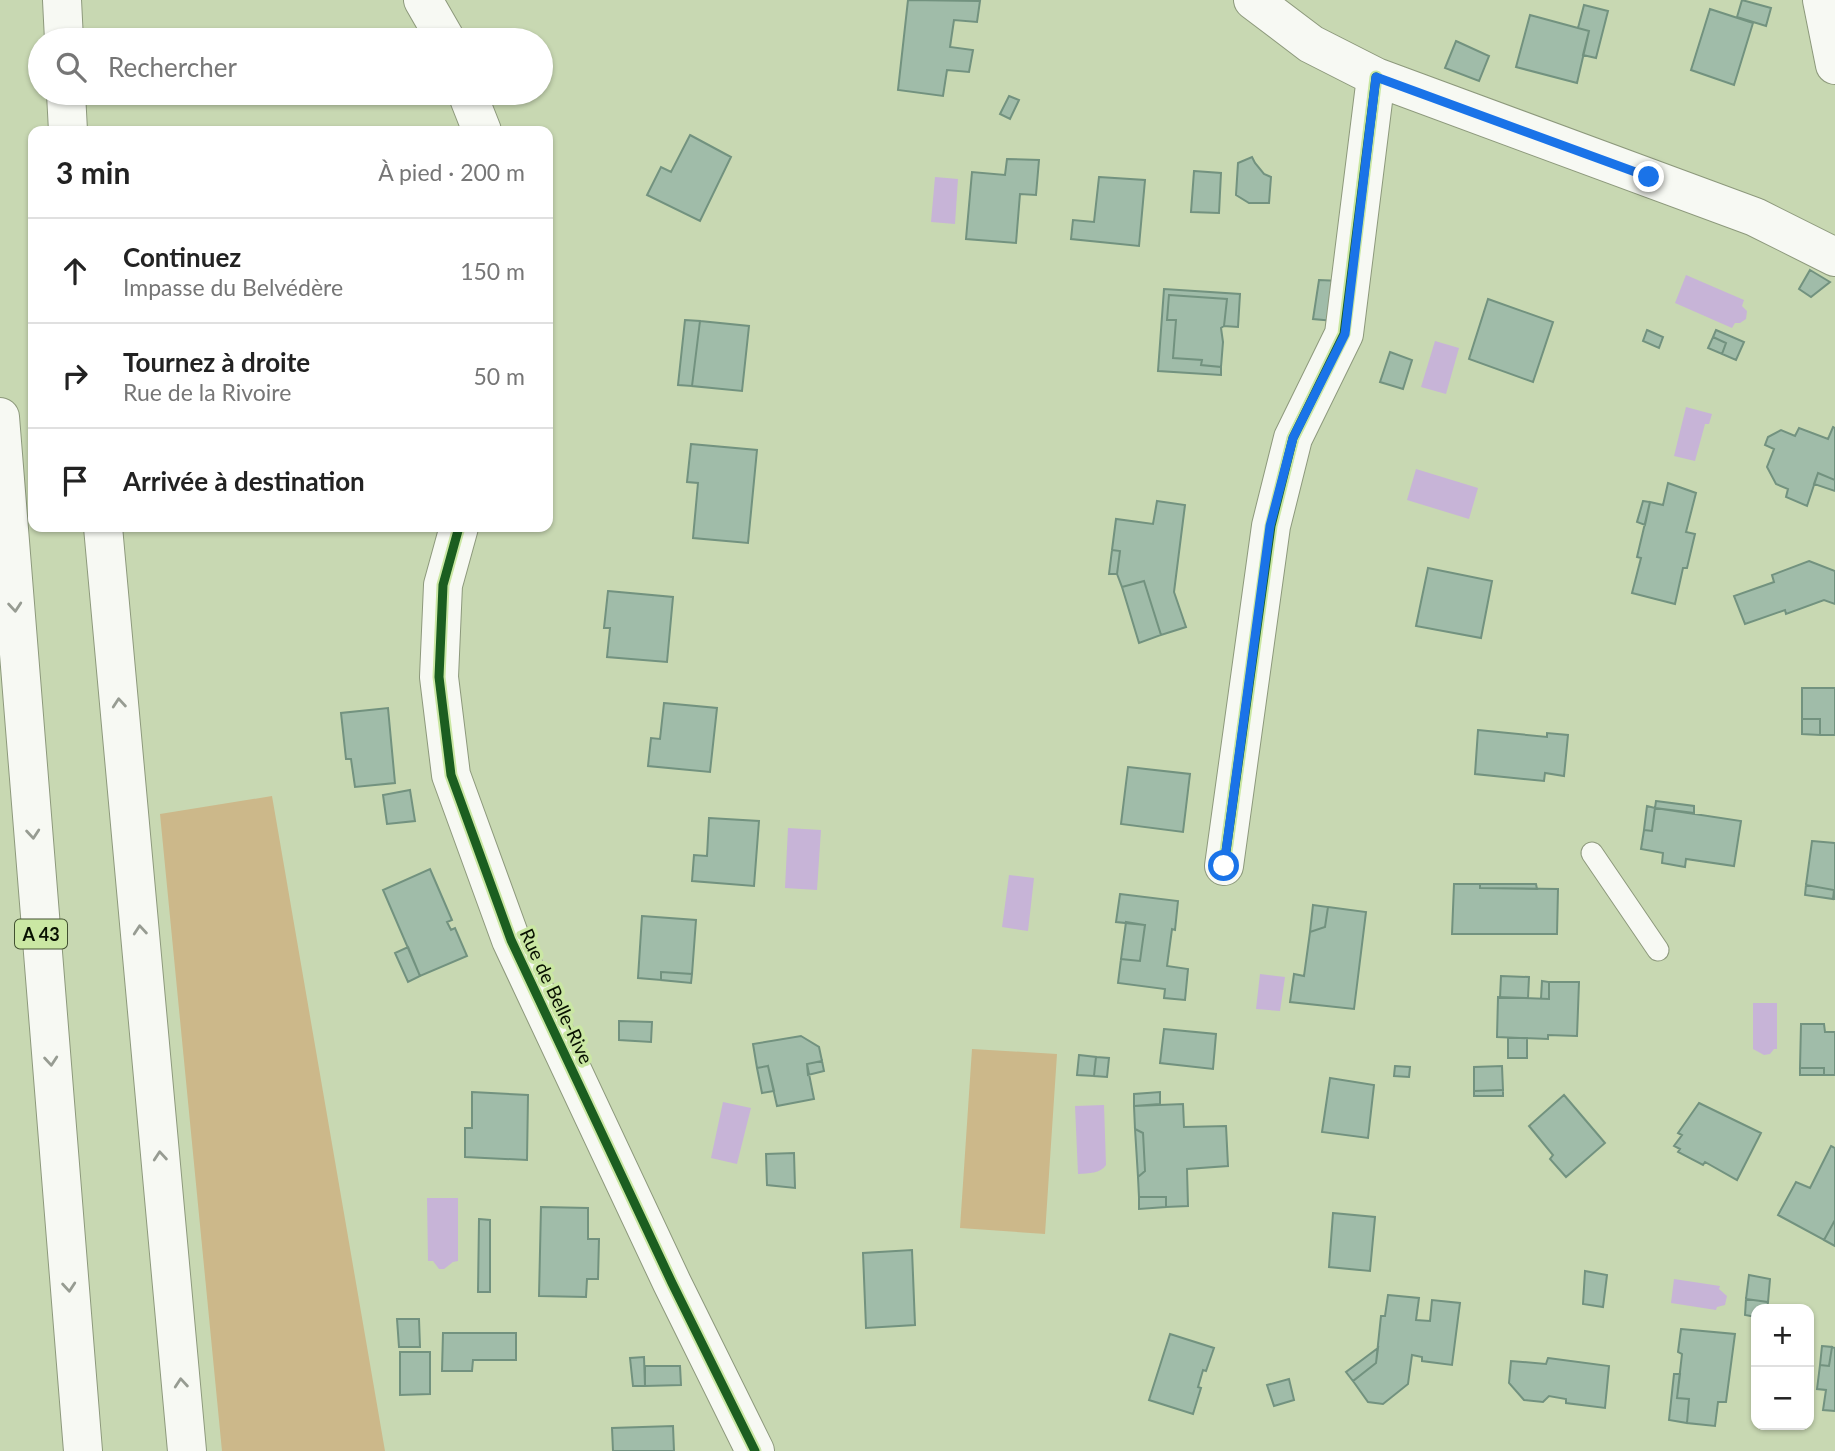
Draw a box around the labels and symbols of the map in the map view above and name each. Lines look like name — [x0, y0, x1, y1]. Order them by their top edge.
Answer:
route end — [1633, 161, 1664, 192]
one-way arrow — [7, 602, 22, 613]
one-way arrow — [112, 698, 127, 709]
one-way arrow — [25, 829, 40, 840]
route start — [1208, 850, 1239, 881]
road number: A 43 — [15, 919, 67, 948]
one-way arrow — [133, 924, 148, 935]
street label: Rue de Belle-Rive — [516, 925, 598, 1067]
one-way arrow — [43, 1055, 58, 1066]
one-way arrow — [153, 1151, 168, 1162]
one-way arrow — [61, 1282, 76, 1293]
one-way arrow — [174, 1377, 189, 1388]

